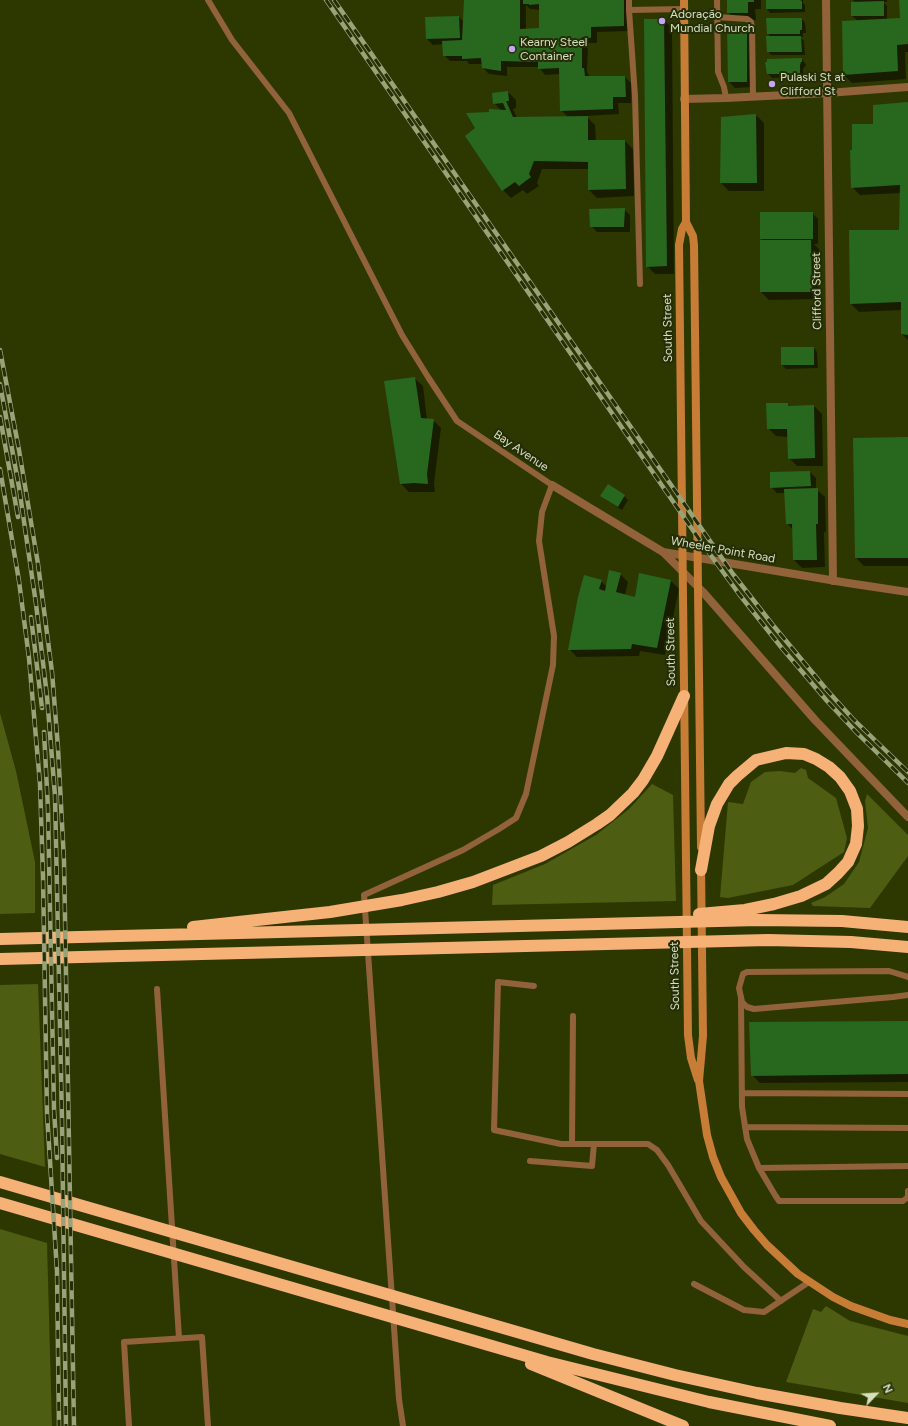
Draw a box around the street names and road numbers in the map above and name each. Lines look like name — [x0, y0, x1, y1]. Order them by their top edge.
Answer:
street label: Clifford Street — [809, 252, 825, 330]
street label: South Street — [660, 293, 676, 363]
street label: Bay Avenue — [491, 427, 551, 475]
street label: Wheeler Point Road — [670, 534, 776, 566]
street label: South Street — [663, 617, 679, 687]
street label: South Street — [667, 941, 683, 1011]

